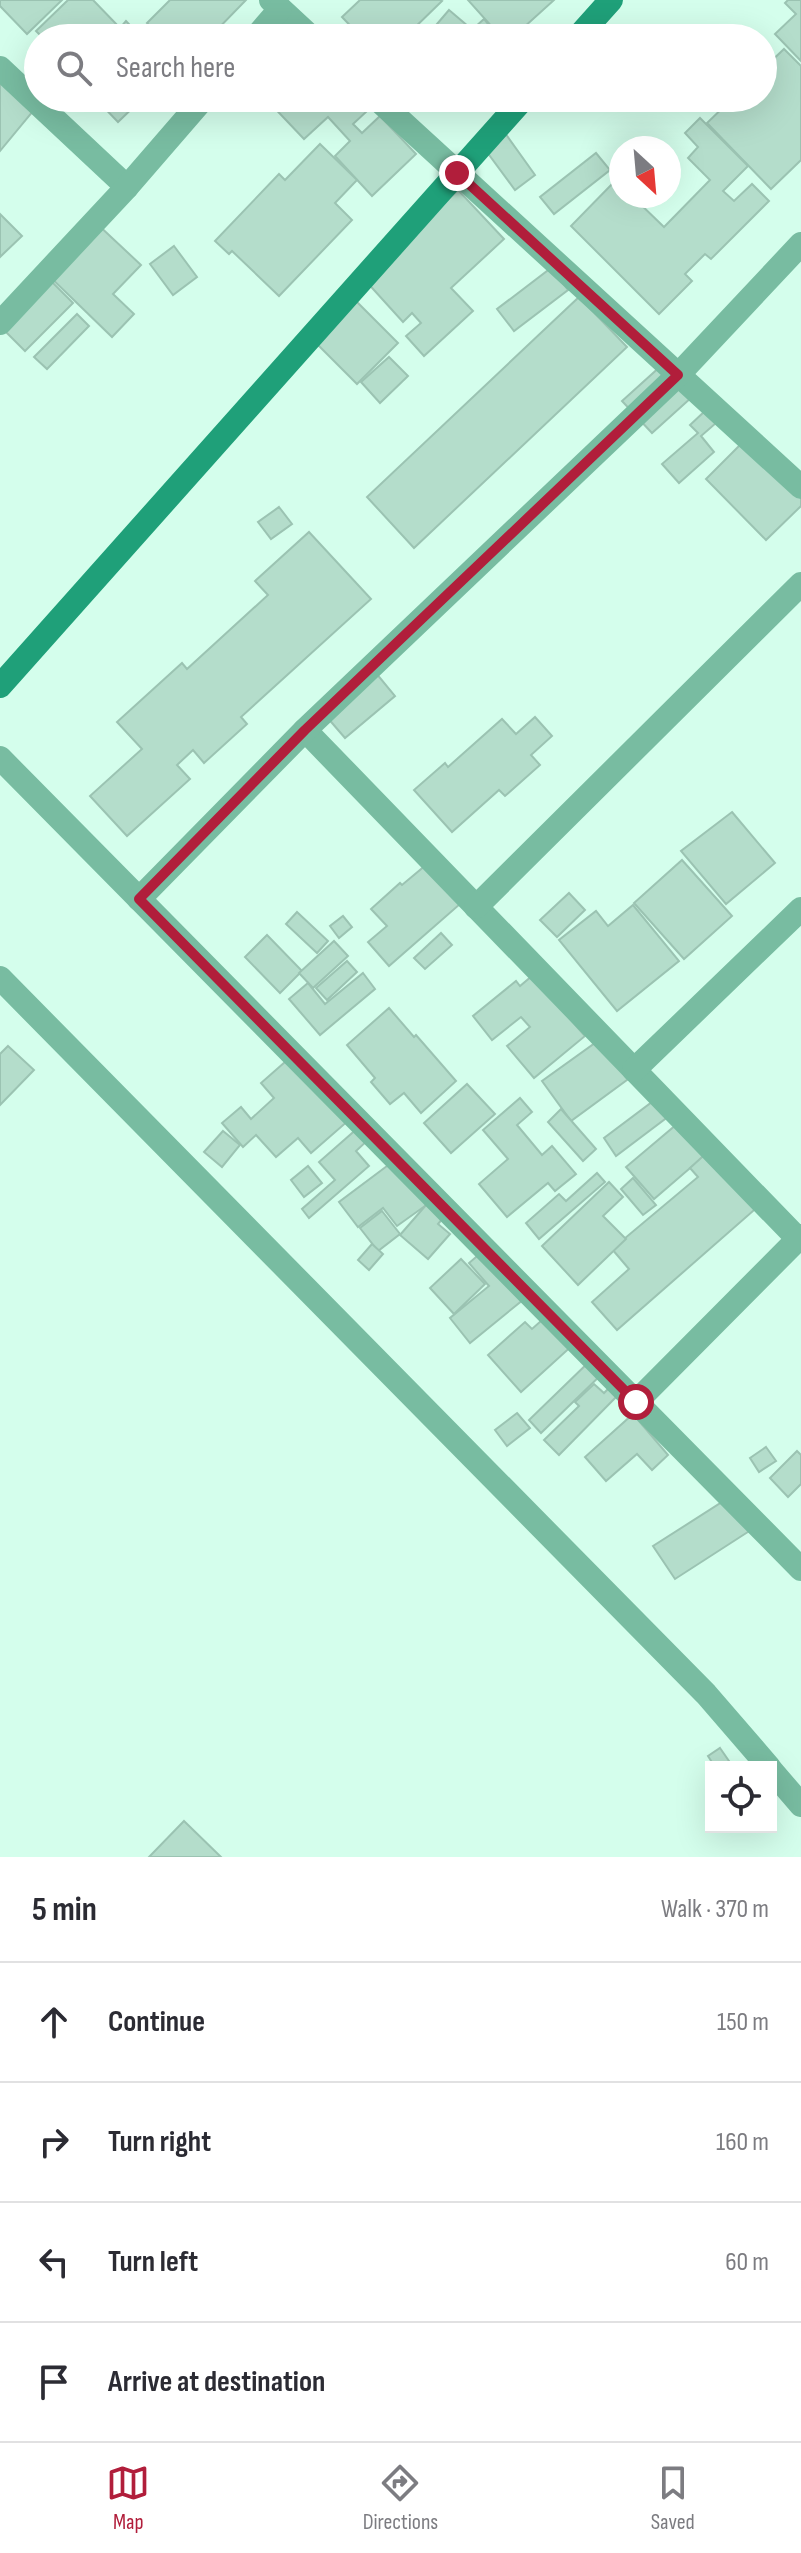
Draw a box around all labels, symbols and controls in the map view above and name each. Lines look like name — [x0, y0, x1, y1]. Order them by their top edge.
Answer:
search box — [24, 24, 777, 112]
icon: search — [52, 46, 96, 90]
text: Search here — [116, 50, 235, 86]
north arrow — [609, 136, 681, 208]
route end — [439, 155, 475, 191]
route start — [618, 1384, 654, 1420]
map controls — [705, 1761, 777, 1833]
button: locate — [705, 1761, 777, 1833]
text: 5 min — [32, 1889, 97, 1930]
text: Walk · 370 m — [661, 1894, 769, 1925]
icon: ahead — [32, 2000, 76, 2044]
text: Continue — [108, 2004, 205, 2040]
text: 150 m — [717, 2007, 769, 2038]
icon: right — [32, 2120, 76, 2164]
text: Turn right — [108, 2124, 211, 2160]
text: 160 m — [716, 2127, 769, 2158]
icon: left — [32, 2240, 76, 2284]
text: Turn left — [108, 2244, 198, 2280]
text: 60 m — [725, 2247, 769, 2278]
icon: arrive — [32, 2360, 76, 2404]
text: Arrive at destination — [108, 2364, 325, 2400]
tab: Map — [106, 2461, 150, 2536]
tab: Directions — [363, 2461, 438, 2536]
tab: Saved — [651, 2461, 695, 2536]

